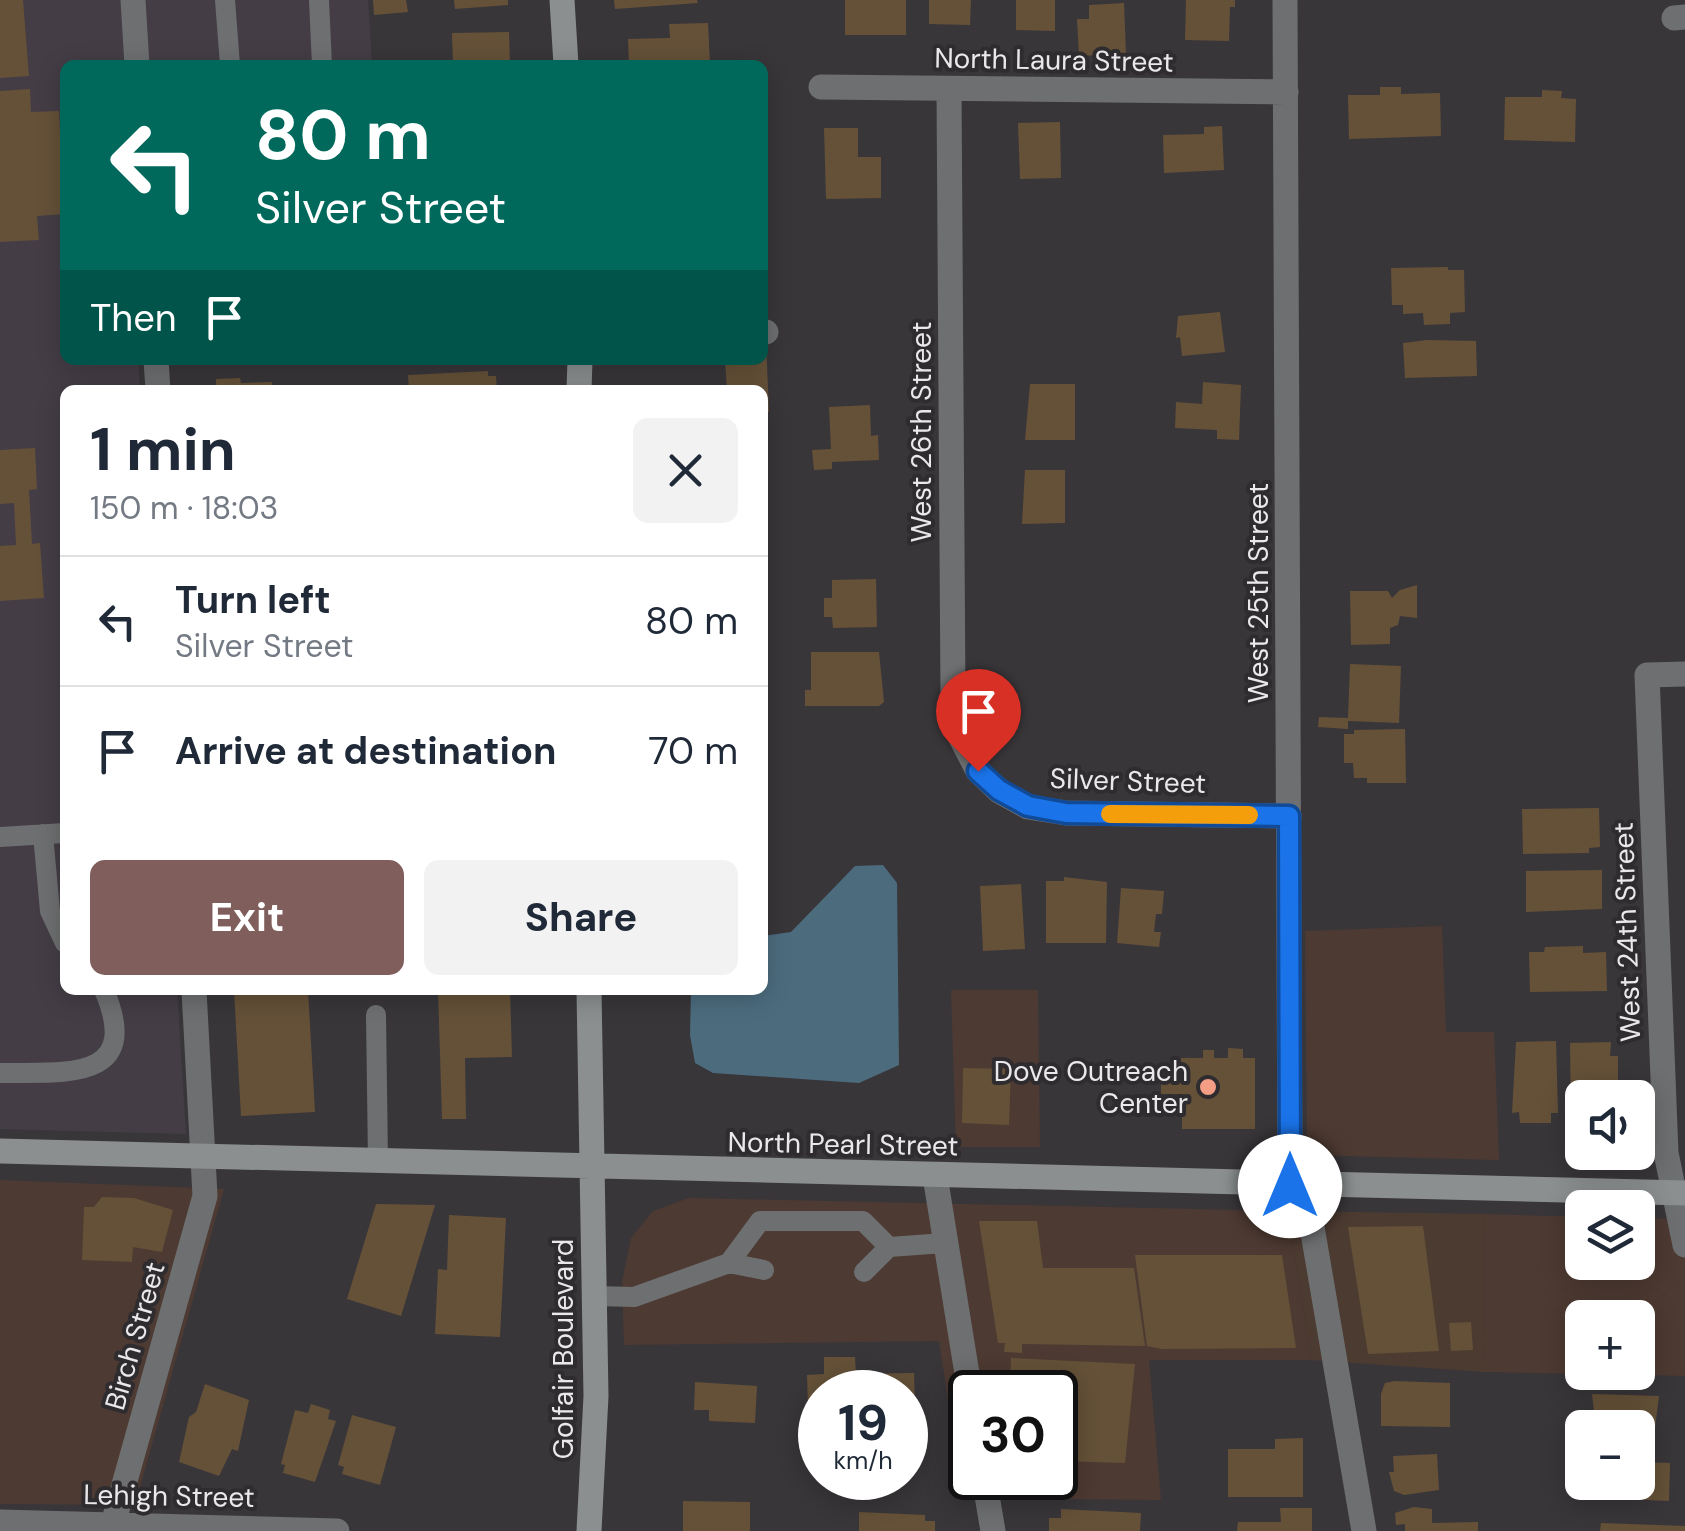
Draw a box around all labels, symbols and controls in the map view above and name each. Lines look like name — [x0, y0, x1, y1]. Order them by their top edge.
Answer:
street label: North Laura Street — [934, 39, 1174, 81]
text: 80 m — [255, 90, 431, 181]
icon: left — [90, 100, 220, 230]
text: Silver Street — [255, 178, 506, 237]
icon: arrive — [197, 290, 252, 345]
text: Then — [90, 293, 177, 343]
street label: West 26th Street — [903, 321, 940, 543]
text: 1 min — [90, 410, 236, 489]
button: close — [633, 418, 738, 523]
street label: West 25th Street — [1240, 483, 1277, 703]
text: 150 m · 18:03 — [90, 487, 278, 529]
text: Turn left — [175, 575, 331, 625]
icon: left — [90, 594, 145, 649]
text: 80 m — [645, 596, 738, 646]
text: Silver Street — [175, 625, 354, 667]
pin — [936, 669, 1021, 772]
icon: arrive — [951, 684, 1006, 739]
icon: arrive — [90, 724, 145, 779]
text: Arrive at destination — [175, 726, 557, 776]
text: 70 m — [648, 726, 738, 776]
street label: Silver Street — [1049, 760, 1207, 802]
street label: West 24th Street — [1605, 821, 1649, 1043]
button: Exit — [90, 860, 404, 975]
button: Share — [424, 860, 738, 975]
place label: Dove Outreach Center — [994, 1053, 1188, 1122]
marker: Dove Outreach Center — [1197, 1076, 1219, 1098]
map controls — [1565, 1080, 1655, 1500]
button: sound — [1565, 1080, 1655, 1170]
street label: North Pearl Street — [727, 1123, 959, 1165]
position arrow — [1238, 1134, 1342, 1238]
button: layers — [1565, 1190, 1655, 1280]
street label: Golfair Boulevard — [545, 1239, 582, 1459]
street label: Birch Street — [96, 1258, 174, 1414]
button: + — [1565, 1300, 1655, 1390]
speed limit sign: 30 — [948, 1370, 1078, 1500]
text: 19 — [838, 1390, 888, 1456]
button: − — [1565, 1410, 1655, 1500]
text: km/h — [833, 1444, 893, 1477]
street label: Lehigh Street — [83, 1476, 255, 1516]

